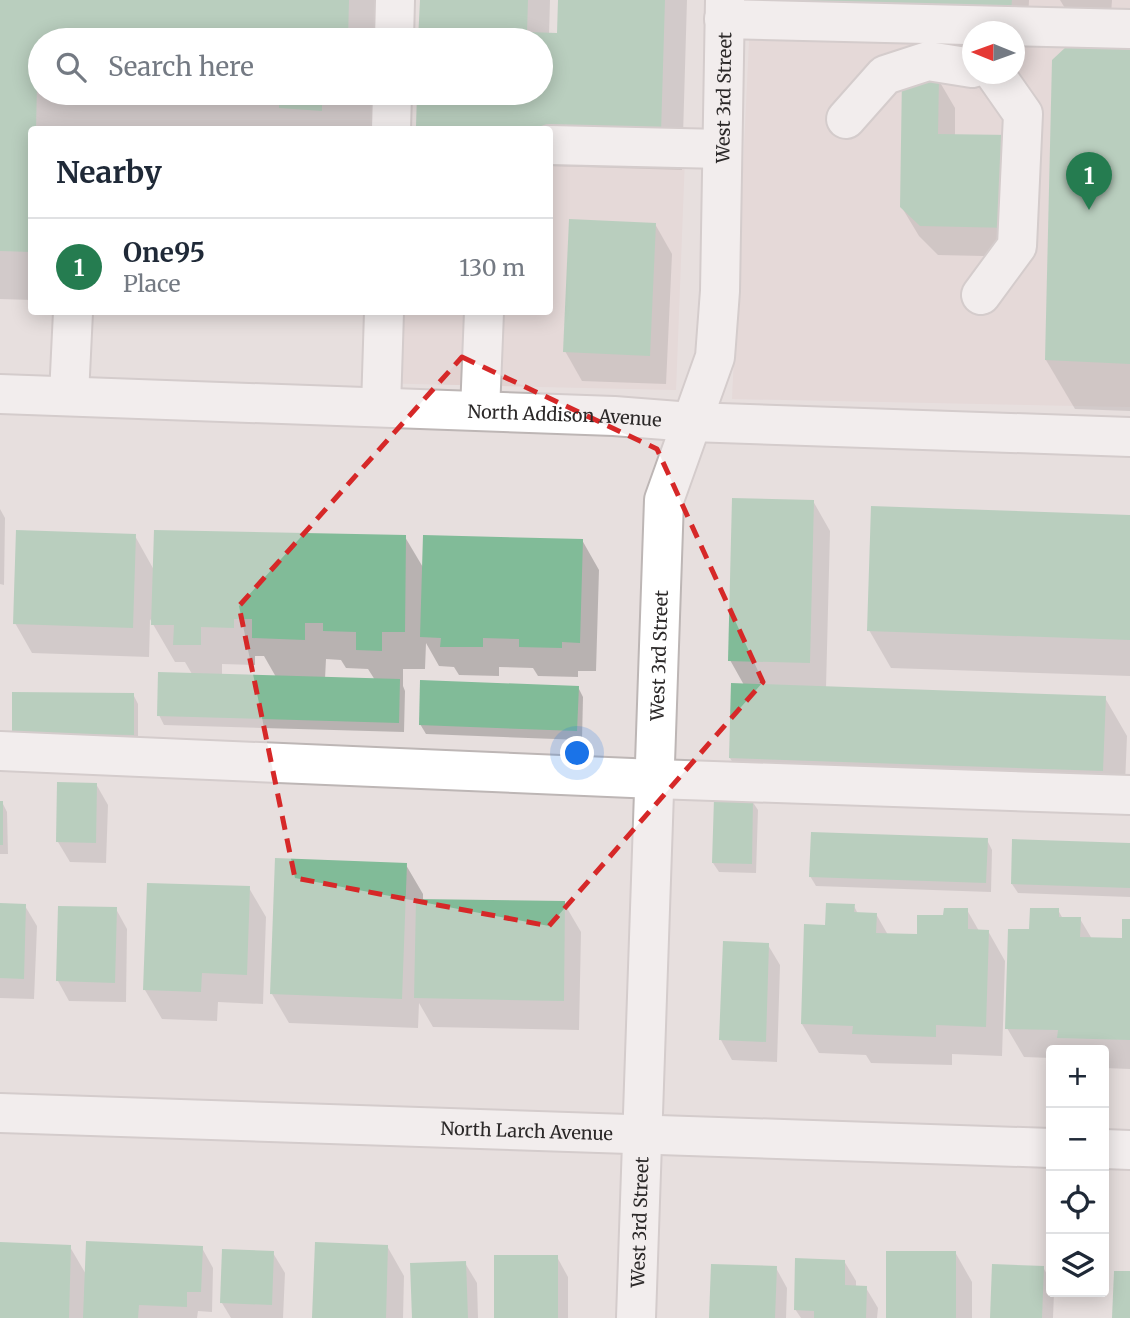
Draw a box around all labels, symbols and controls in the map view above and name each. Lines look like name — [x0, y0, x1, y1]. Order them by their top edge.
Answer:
north arrow — [962, 21, 1025, 84]
search box — [28, 28, 553, 105]
street label: West 3rd Street — [711, 32, 736, 164]
icon: search — [52, 48, 90, 86]
text: Search here — [108, 50, 254, 83]
pin: 1 — [1066, 152, 1112, 210]
text: Nearby — [56, 153, 162, 191]
text: One95 — [123, 236, 205, 269]
text: 1 — [74, 253, 84, 282]
text: 130 m — [459, 253, 525, 282]
text: Place — [123, 269, 180, 298]
street label: North Addison Avenue — [467, 399, 663, 431]
street label: West 3rd Street — [645, 590, 672, 722]
your location — [560, 736, 594, 770]
map controls — [1046, 1045, 1109, 1297]
button: + — [1046, 1045, 1109, 1108]
button: − — [1046, 1108, 1109, 1171]
street label: North Larch Avenue — [440, 1116, 613, 1145]
street label: West 3rd Street — [626, 1156, 653, 1289]
button: locate — [1046, 1171, 1109, 1234]
button: layers — [1046, 1234, 1109, 1297]

